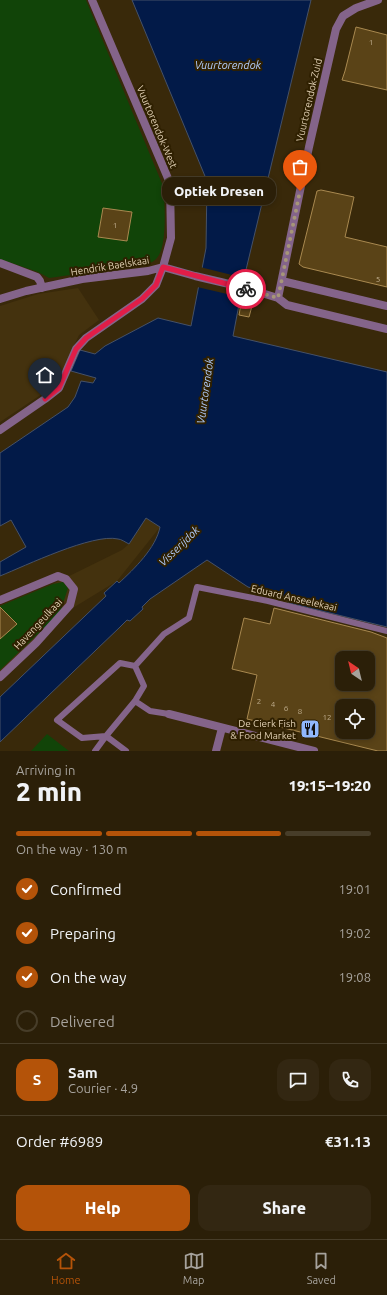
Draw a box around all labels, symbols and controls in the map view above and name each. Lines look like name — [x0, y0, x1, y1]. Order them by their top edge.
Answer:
house number: 1 — [369, 38, 373, 47]
street label: Vuurtorendok-Zuid — [294, 57, 324, 143]
water label: Vuurtorendok — [195, 59, 262, 71]
street label: Vuurtorendok-West — [135, 84, 179, 170]
pin — [283, 150, 317, 191]
icon: bag — [289, 156, 311, 178]
callout: Optiek Dresen — [162, 177, 276, 205]
text: Optiek Dresen — [174, 184, 264, 198]
house number: 1 — [113, 221, 117, 230]
street label: Hendrik Baelskaai — [70, 254, 150, 278]
courier — [226, 269, 266, 309]
house number: 5 — [376, 275, 380, 284]
icon: bike — [235, 278, 257, 300]
water label: Vuurtorendok — [194, 357, 216, 425]
pin — [28, 358, 62, 399]
icon: home — [34, 364, 56, 386]
water label: Visserijdok — [156, 523, 202, 568]
street label: Eduard Anseelekaai — [250, 583, 338, 613]
street label: Havengeulkaai — [12, 596, 64, 652]
north arrow — [335, 651, 375, 691]
map controls — [335, 651, 375, 739]
house number: 2 — [257, 697, 261, 706]
button: locate — [335, 699, 375, 739]
house number: 4 — [271, 700, 276, 709]
house number: 6 — [284, 704, 289, 713]
house number: 8 — [298, 707, 303, 716]
house number: 12 — [322, 713, 332, 722]
place label: De Cierk Fish & Food Market — [230, 718, 296, 741]
restaurant icon: De Cierk Fish & Food Market — [299, 718, 321, 740]
text: Arriving in — [16, 763, 75, 777]
text: 2 min — [16, 777, 82, 806]
text: 19:15–19:20 — [288, 777, 371, 794]
text: On the way · 130 m — [16, 842, 128, 856]
icon: check — [16, 878, 38, 900]
text: Confirmed — [50, 881, 122, 898]
text: 19:01 — [338, 882, 371, 896]
icon: check — [16, 922, 38, 944]
text: Preparing — [50, 925, 116, 942]
text: 19:02 — [338, 926, 371, 940]
icon: check — [16, 966, 38, 988]
text: On the way — [50, 969, 126, 986]
text: 19:08 — [338, 970, 371, 984]
text: Delivered — [50, 1013, 115, 1030]
button: chat — [277, 1059, 319, 1101]
button: phone — [329, 1059, 371, 1101]
text: Sam — [68, 1064, 98, 1081]
text: S — [33, 1071, 41, 1088]
text: Courier · 4.9 — [68, 1081, 138, 1095]
text: Order #6989 — [16, 1133, 103, 1150]
text: €31.13 — [325, 1133, 371, 1150]
button: Help — [16, 1185, 190, 1231]
button: Share — [198, 1185, 371, 1231]
tab: Home — [51, 1250, 81, 1286]
tab: Map — [183, 1250, 205, 1286]
tab: Saved — [307, 1250, 336, 1286]

